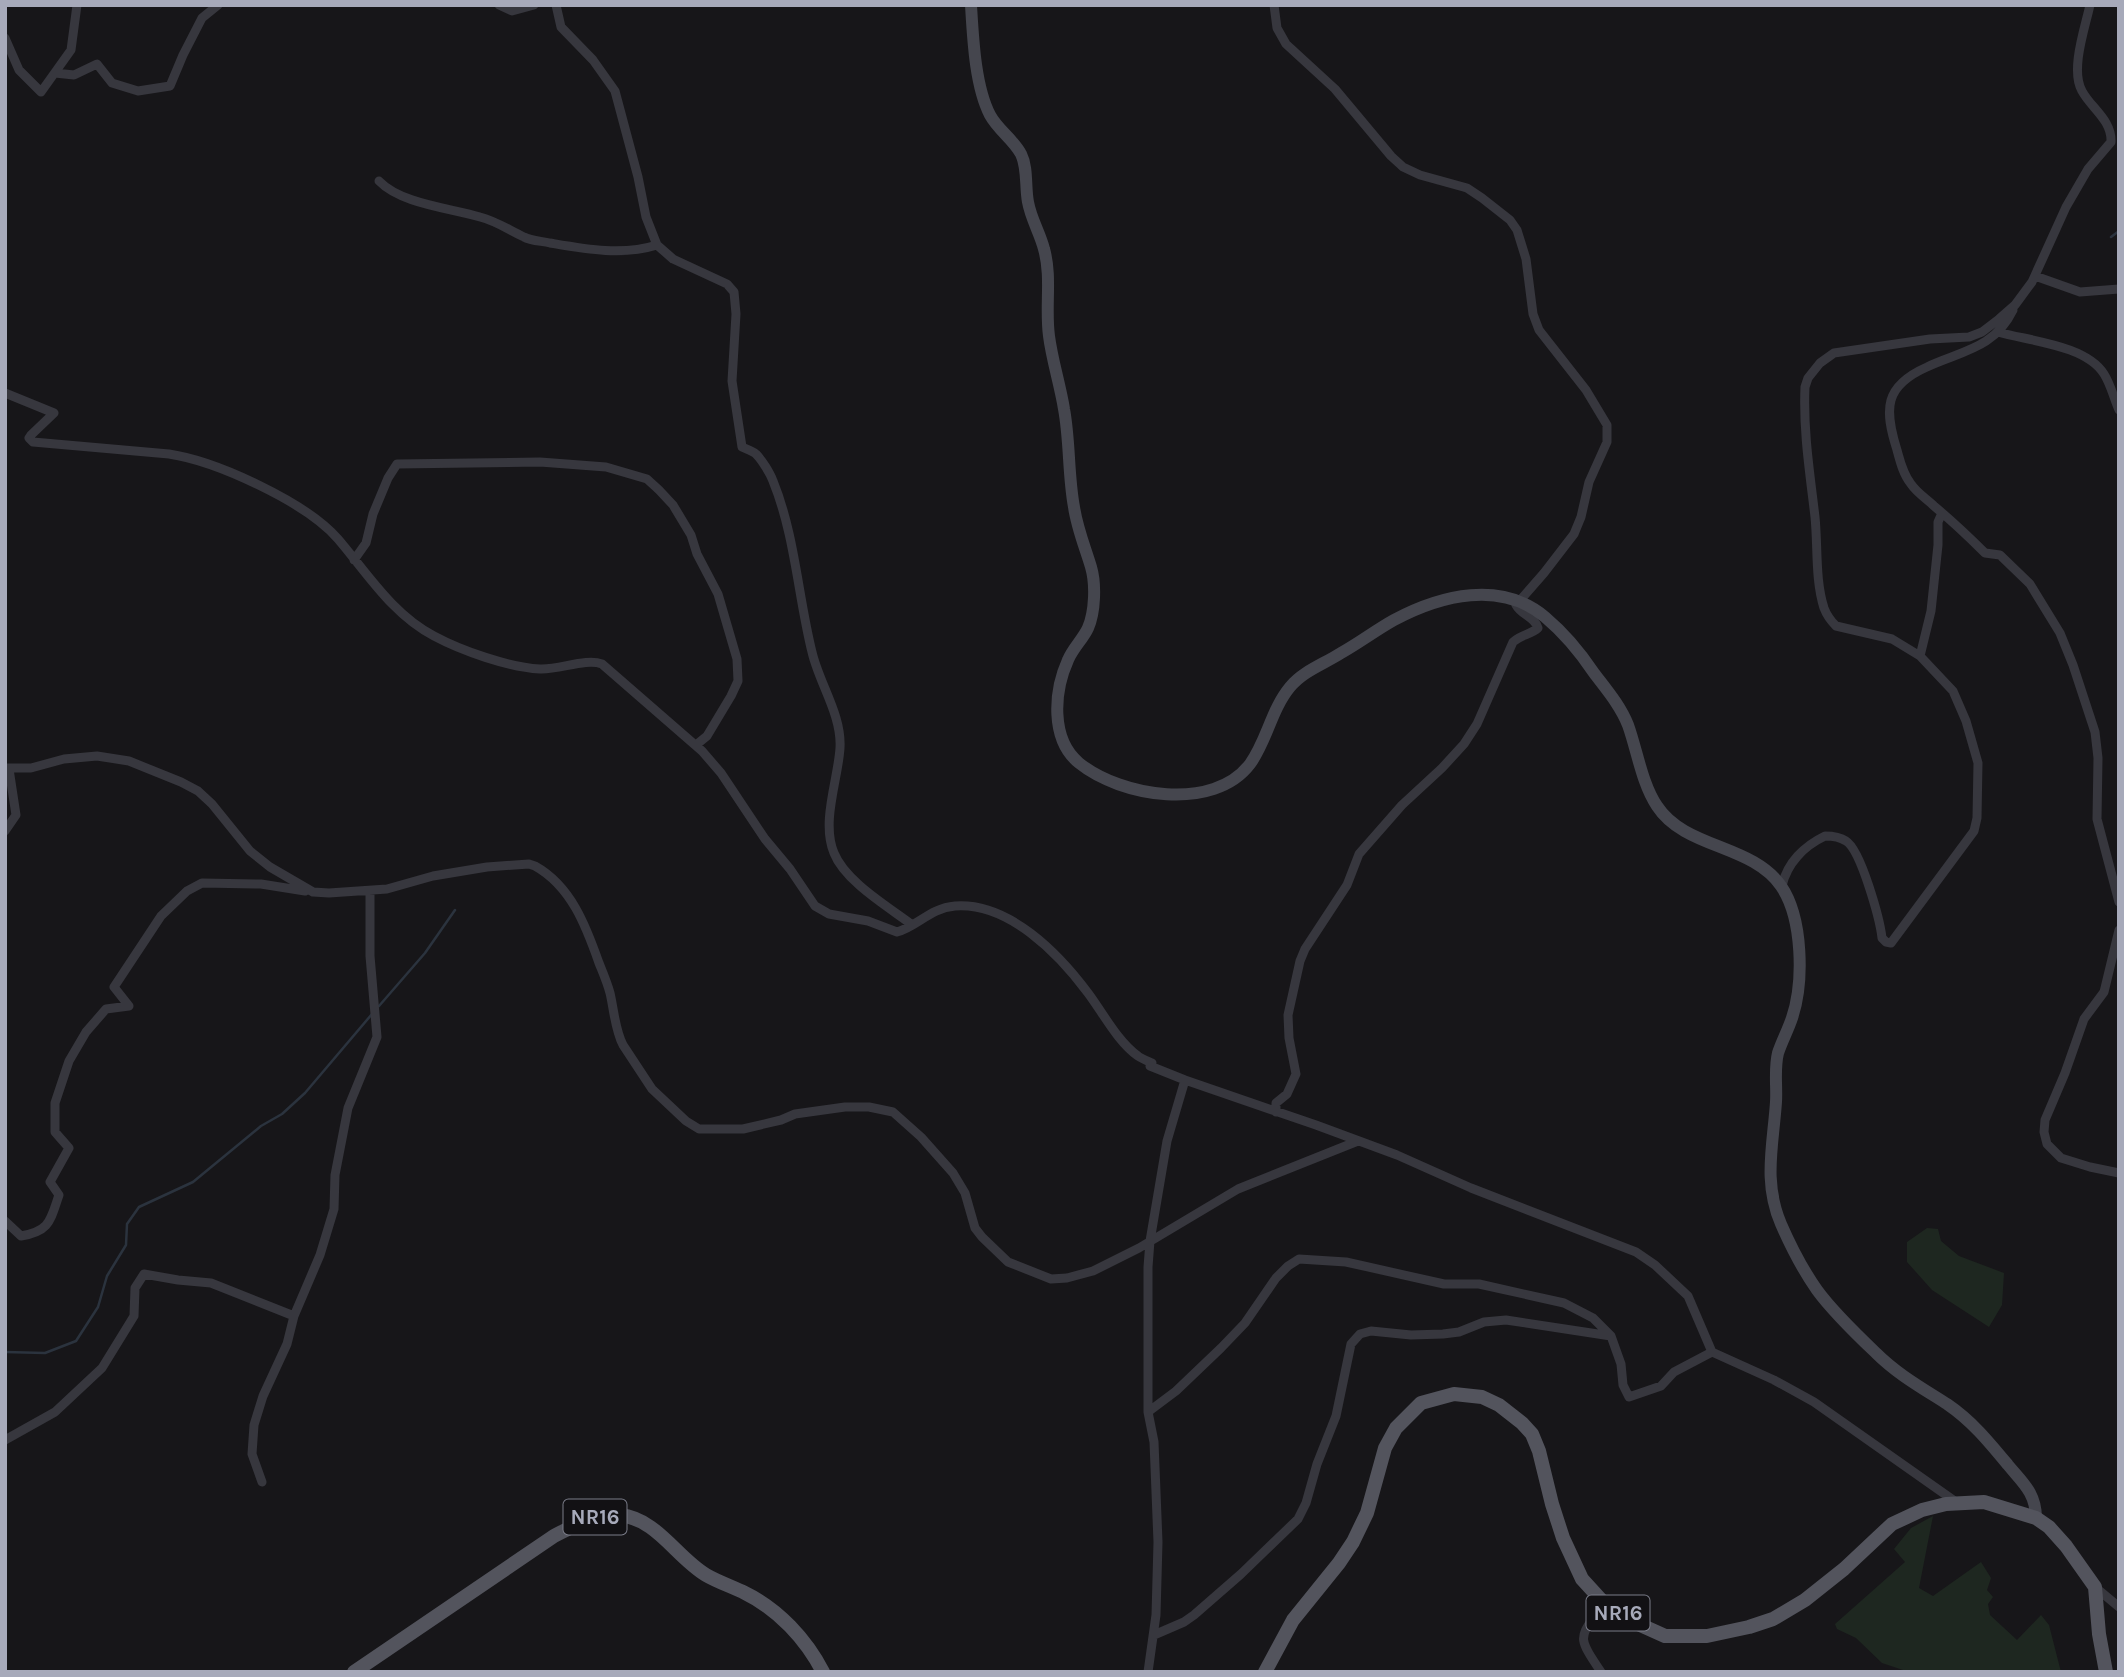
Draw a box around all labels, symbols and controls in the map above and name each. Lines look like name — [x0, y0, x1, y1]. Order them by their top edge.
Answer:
road number: NR16 — [564, 1500, 626, 1534]
road number: NR16 — [1586, 1596, 1650, 1630]

